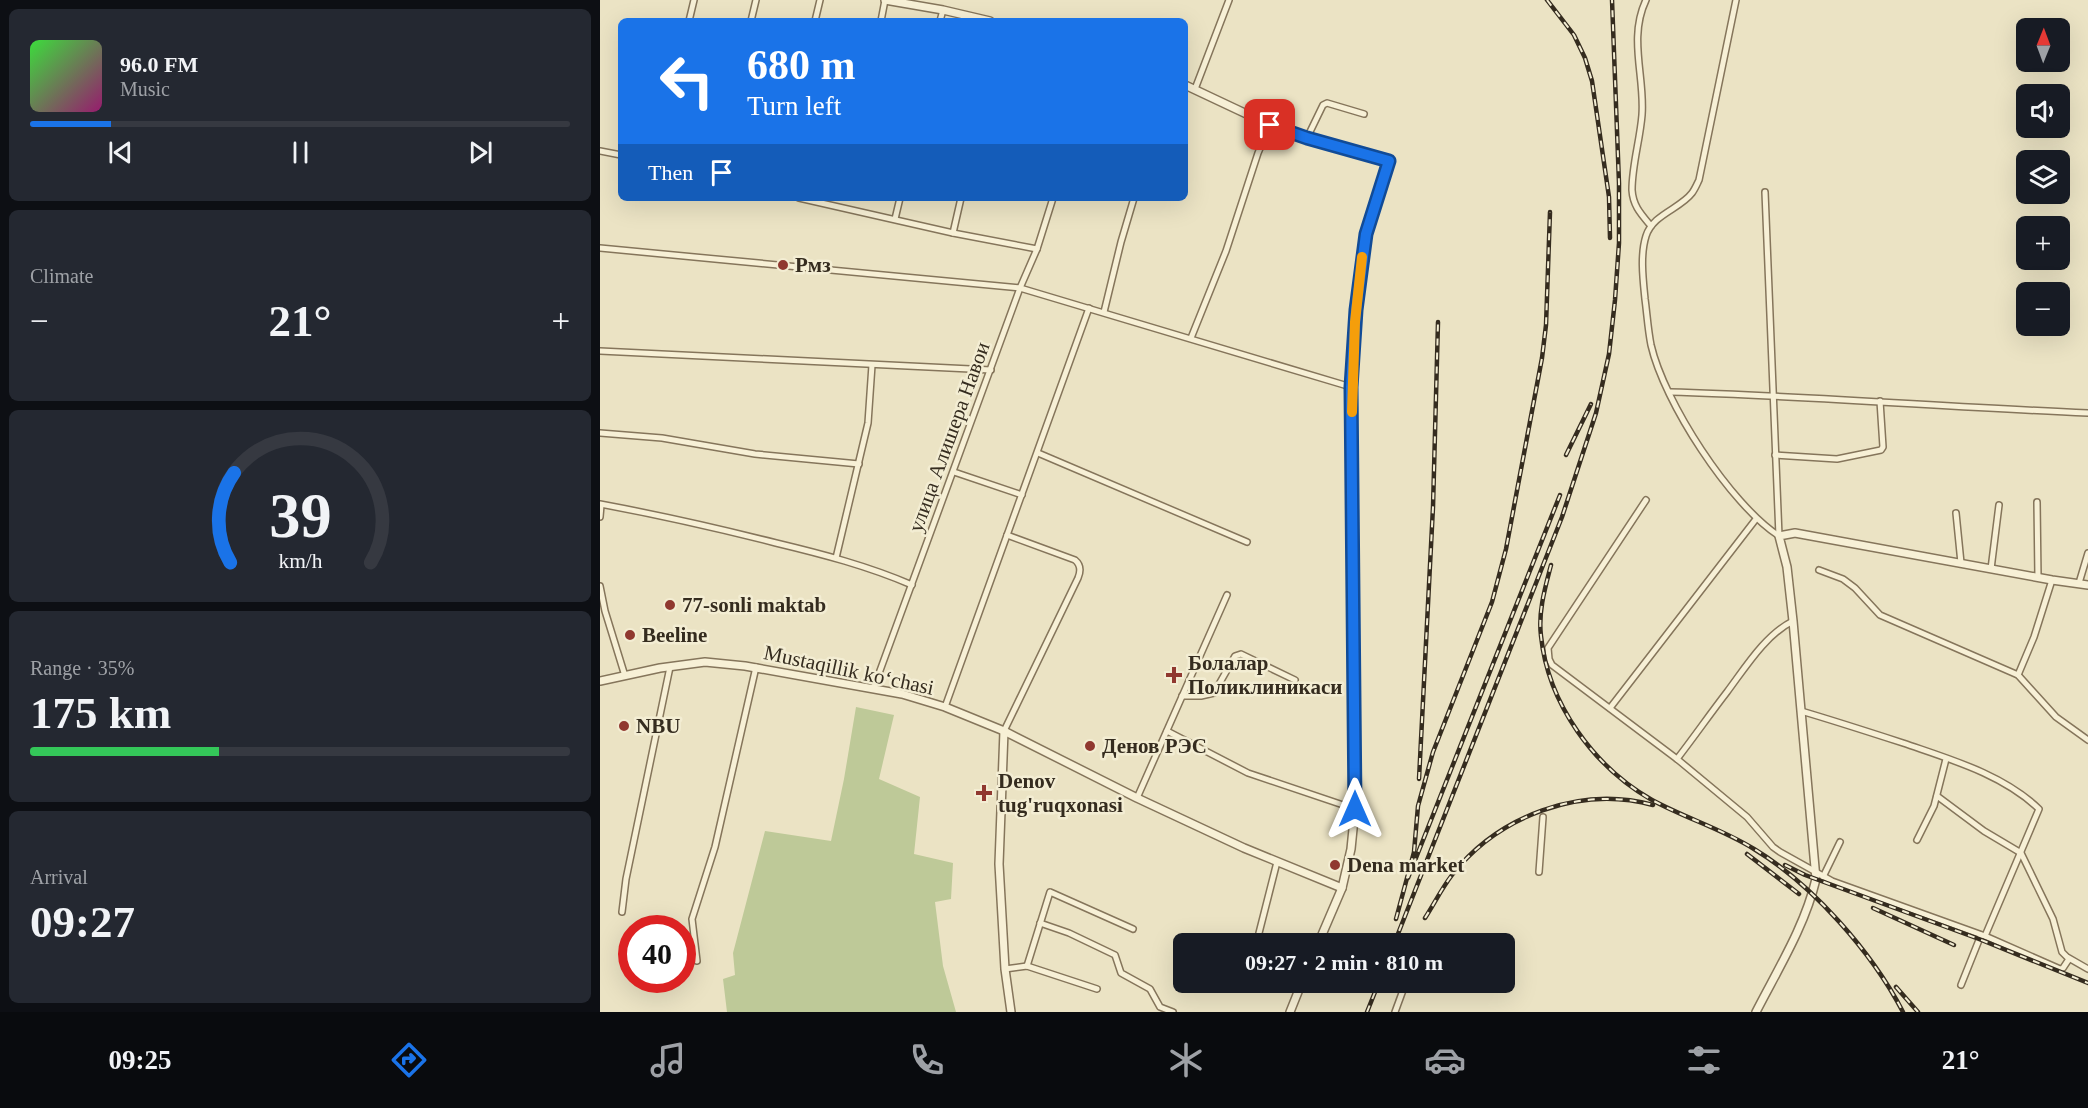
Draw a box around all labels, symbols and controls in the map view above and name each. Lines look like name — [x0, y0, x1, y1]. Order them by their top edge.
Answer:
north arrow — [2016, 18, 2070, 72]
map controls — [2016, 18, 2070, 336]
icon: left — [648, 42, 726, 120]
text: 680 m — [747, 42, 856, 88]
text: 96.0 FM — [120, 52, 198, 77]
text: Music — [120, 78, 170, 100]
button: sound — [2016, 84, 2070, 138]
text: Turn left — [747, 91, 841, 121]
pin — [1244, 99, 1295, 150]
icon: arrive — [1253, 108, 1286, 141]
icon: previous — [104, 136, 137, 169]
icon: pause — [284, 136, 317, 169]
icon: next — [464, 136, 497, 169]
button: layers — [2016, 150, 2070, 204]
icon: arrive — [705, 156, 738, 189]
text: Then — [648, 160, 693, 185]
button: + — [2016, 216, 2070, 270]
place label: Рмз — [795, 253, 831, 277]
marker: Рмз — [776, 258, 790, 272]
text: Climate — [30, 265, 93, 287]
button: − — [2016, 282, 2070, 336]
text: 21° — [269, 296, 332, 346]
text: − — [30, 303, 49, 339]
text: + — [551, 303, 570, 339]
street label: улица Алишера Навои — [903, 339, 995, 535]
text: 39 — [269, 481, 331, 550]
text: km/h — [278, 549, 322, 573]
place label: 77-sonli maktab — [682, 593, 826, 617]
marker: 77-sonli maktab — [663, 598, 677, 612]
place label: Beeline — [642, 623, 707, 647]
marker: Beeline — [623, 628, 637, 642]
street label: Mustaqillik ko‘chasi — [762, 640, 936, 700]
place label: Болалар Поликлиникаси — [1188, 651, 1342, 699]
text: Range · 35% — [30, 657, 134, 679]
marker: Болалар Поликлиникаси — [1165, 666, 1183, 684]
text: 175 km — [30, 688, 171, 738]
place label: NBU — [636, 714, 680, 738]
marker: NBU — [617, 719, 631, 733]
place label: Денов РЭС — [1102, 734, 1207, 758]
marker: Денов РЭС — [1083, 739, 1097, 753]
place label: Denov tug'ruqxonasi — [998, 769, 1123, 817]
position arrow — [1323, 777, 1387, 841]
marker: Denov tug'ruqxonasi — [975, 784, 993, 802]
place label: Dena market — [1347, 853, 1464, 877]
marker: Dena market — [1328, 858, 1342, 872]
text: Arrival — [30, 866, 88, 888]
text: 09:27 — [30, 897, 135, 947]
speed limit sign: 40 — [618, 915, 696, 993]
text: 09:27 · 2 min · 810 m — [1245, 950, 1443, 975]
icon: directions — [388, 1039, 430, 1081]
icon: music — [647, 1039, 689, 1081]
icon: phone — [906, 1039, 948, 1081]
icon: climate — [1165, 1039, 1207, 1081]
icon: car — [1424, 1039, 1466, 1081]
icon: filters — [1683, 1039, 1725, 1081]
text: 09:25 — [108, 1045, 171, 1075]
text: 21° — [1942, 1045, 1979, 1075]

